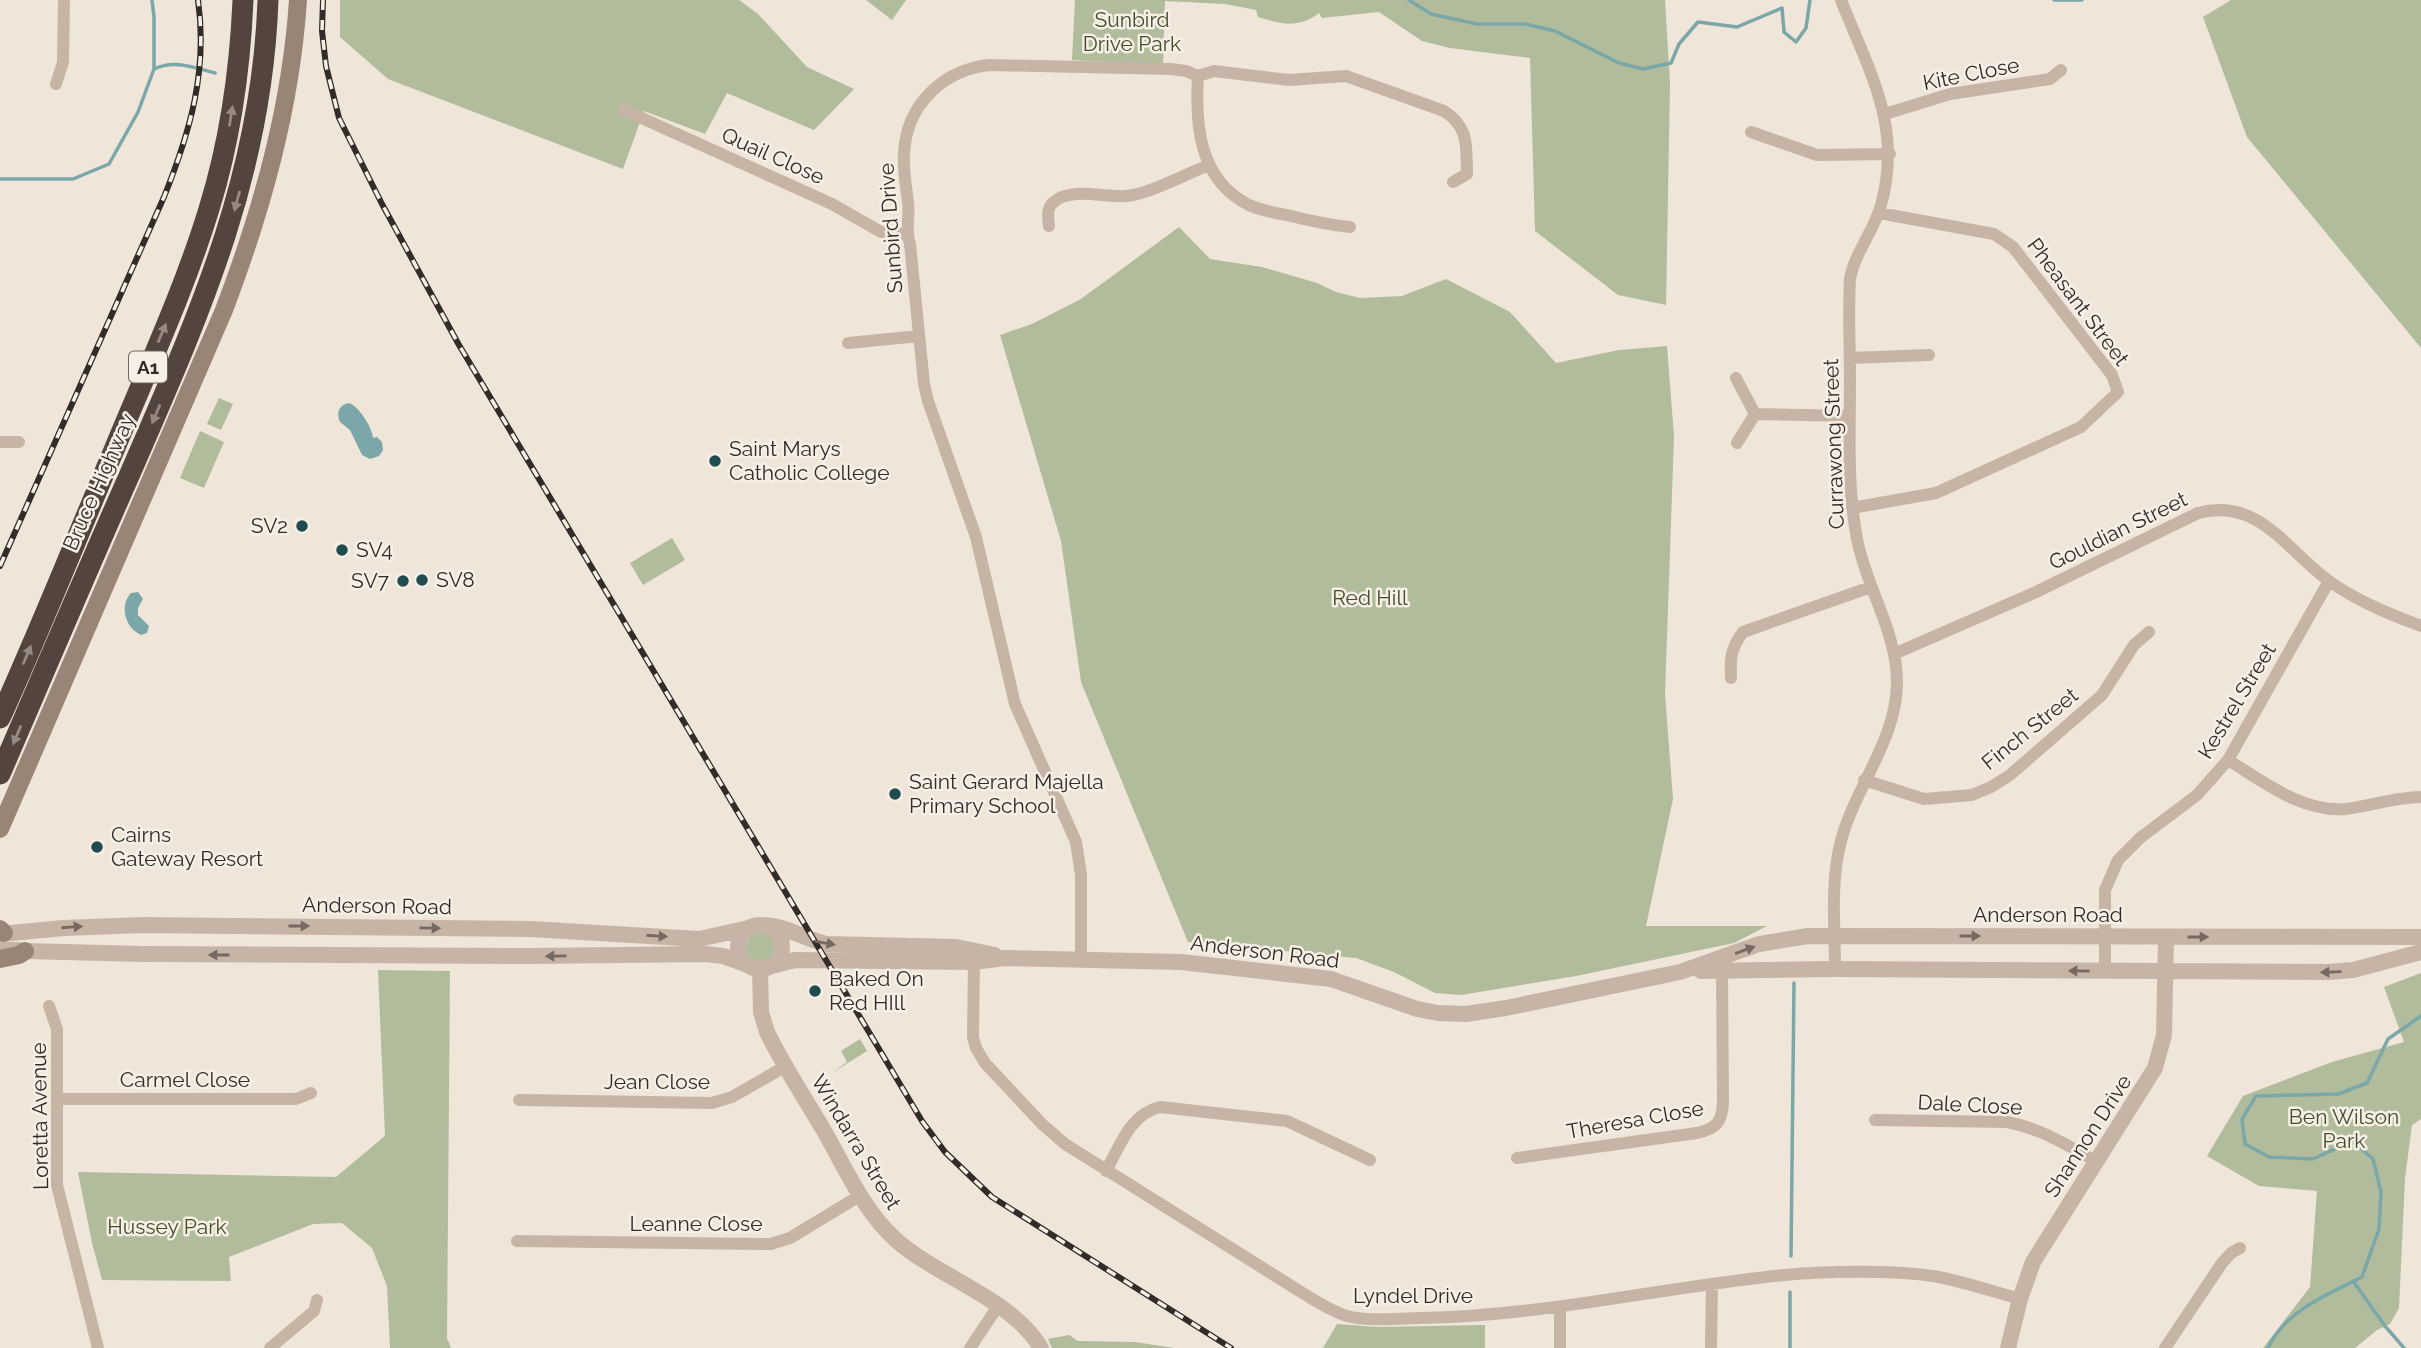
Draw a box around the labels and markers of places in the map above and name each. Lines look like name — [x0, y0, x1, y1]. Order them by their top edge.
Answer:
place label: Saint Marys Catholic College — [729, 436, 890, 485]
marker: Saint Marys Catholic College — [707, 453, 723, 469]
place label: SV2 — [251, 513, 288, 538]
marker: SV2 — [294, 518, 310, 534]
place label: SV4 — [356, 537, 393, 562]
marker: SV4 — [334, 542, 350, 558]
place label: SV8 — [436, 567, 475, 592]
place label: SV7 — [351, 568, 390, 593]
marker: SV8 — [414, 572, 430, 588]
marker: SV7 — [395, 573, 411, 589]
place label: Saint Gerard Majella Primary School — [909, 769, 1104, 818]
marker: Saint Gerard Majella Primary School — [887, 786, 903, 802]
place label: Cairns Gateway Resort — [111, 822, 263, 871]
marker: Cairns Gateway Resort — [89, 839, 105, 855]
place label: Baked On Red HIll — [829, 966, 924, 1015]
marker: Baked On Red HIll — [807, 983, 823, 999]

